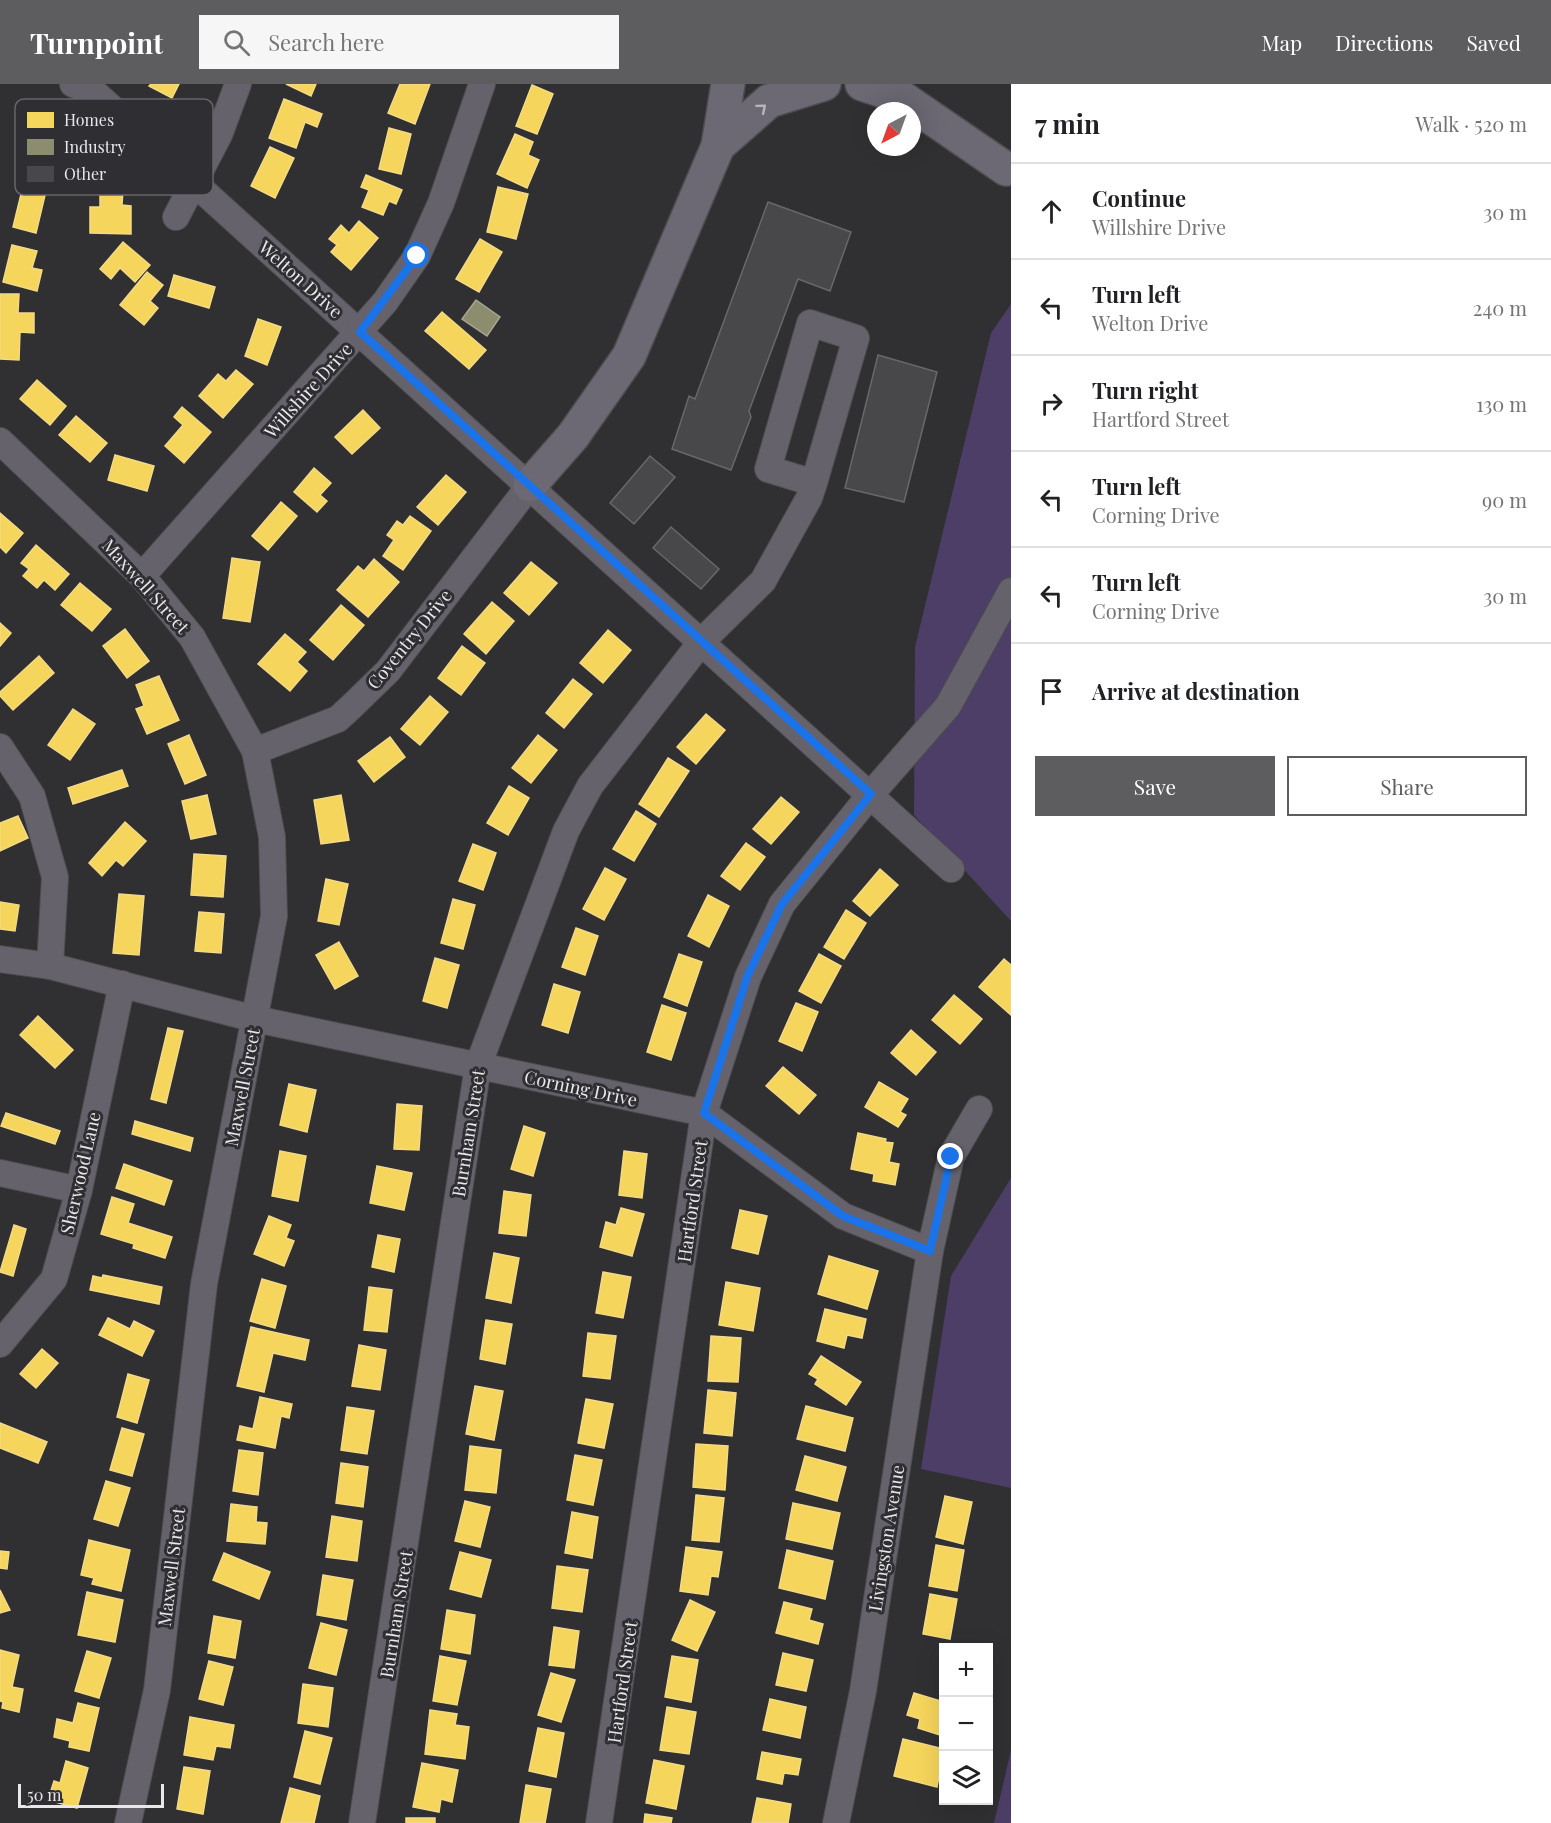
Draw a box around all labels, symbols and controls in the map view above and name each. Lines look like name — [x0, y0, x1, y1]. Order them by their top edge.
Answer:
search box — [199, 15, 619, 69]
text: Turnpoint — [30, 24, 163, 61]
icon: search — [220, 26, 253, 59]
text: Search here — [268, 27, 384, 57]
text: Map — [1261, 28, 1302, 56]
text: Directions — [1335, 28, 1433, 56]
text: Saved — [1466, 28, 1521, 56]
legend — [15, 99, 213, 195]
north arrow — [867, 102, 921, 156]
one-way arrow — [755, 104, 766, 115]
text: 7 min — [1035, 106, 1100, 141]
text: Homes — [64, 109, 114, 130]
text: Walk · 520 m — [1416, 110, 1527, 137]
text: Industry — [64, 136, 126, 157]
text: Other — [64, 163, 106, 184]
text: Continue — [1092, 183, 1186, 213]
icon: ahead — [1035, 195, 1068, 228]
text: 30 m — [1483, 198, 1527, 225]
text: Willshire Drive — [1092, 213, 1226, 240]
street label: Welton Drive — [253, 234, 348, 323]
route start — [403, 242, 429, 268]
text: Turn left — [1092, 279, 1181, 309]
icon: left — [1035, 291, 1068, 324]
text: 240 m — [1473, 294, 1527, 321]
text: Welton Drive — [1092, 309, 1208, 336]
street label: Willshire Drive — [258, 337, 357, 444]
text: Turn right — [1092, 375, 1198, 405]
icon: right — [1035, 387, 1068, 420]
text: 130 m — [1476, 390, 1527, 417]
text: Hartford Street — [1092, 405, 1229, 432]
text: Turn left — [1092, 471, 1181, 501]
icon: left — [1035, 483, 1068, 516]
text: 90 m — [1482, 486, 1527, 513]
text: Corning Drive — [1092, 501, 1220, 528]
street label: Maxwell Street — [97, 533, 195, 639]
text: Turn left — [1092, 567, 1181, 597]
icon: left — [1035, 579, 1068, 612]
text: 30 m — [1483, 582, 1527, 609]
street label: Coventry Drive — [361, 584, 457, 694]
text: Corning Drive — [1092, 597, 1220, 624]
icon: arrive — [1035, 675, 1068, 708]
text: Arrive at destination — [1092, 676, 1300, 706]
button: Save — [1035, 756, 1275, 816]
button: Share — [1287, 756, 1527, 816]
street label: Maxwell Street — [219, 1025, 265, 1148]
street label: Corning Drive — [522, 1064, 640, 1112]
street label: Burnham Street — [446, 1067, 490, 1198]
street label: Sherwood Lane — [54, 1109, 106, 1237]
street label: Hartford Street — [672, 1138, 713, 1264]
route end — [937, 1143, 963, 1169]
street label: Livingston Avenue — [863, 1463, 909, 1613]
street label: Maxwell Street — [152, 1505, 190, 1628]
street label: Burnham Street — [374, 1548, 418, 1679]
street label: Hartford Street — [602, 1619, 643, 1745]
map controls — [939, 1643, 993, 1805]
button: + — [939, 1643, 993, 1697]
button: − — [939, 1697, 993, 1751]
button: layers — [939, 1751, 993, 1805]
scale bar — [18, 1781, 164, 1808]
text: 50 m — [27, 1784, 61, 1805]

